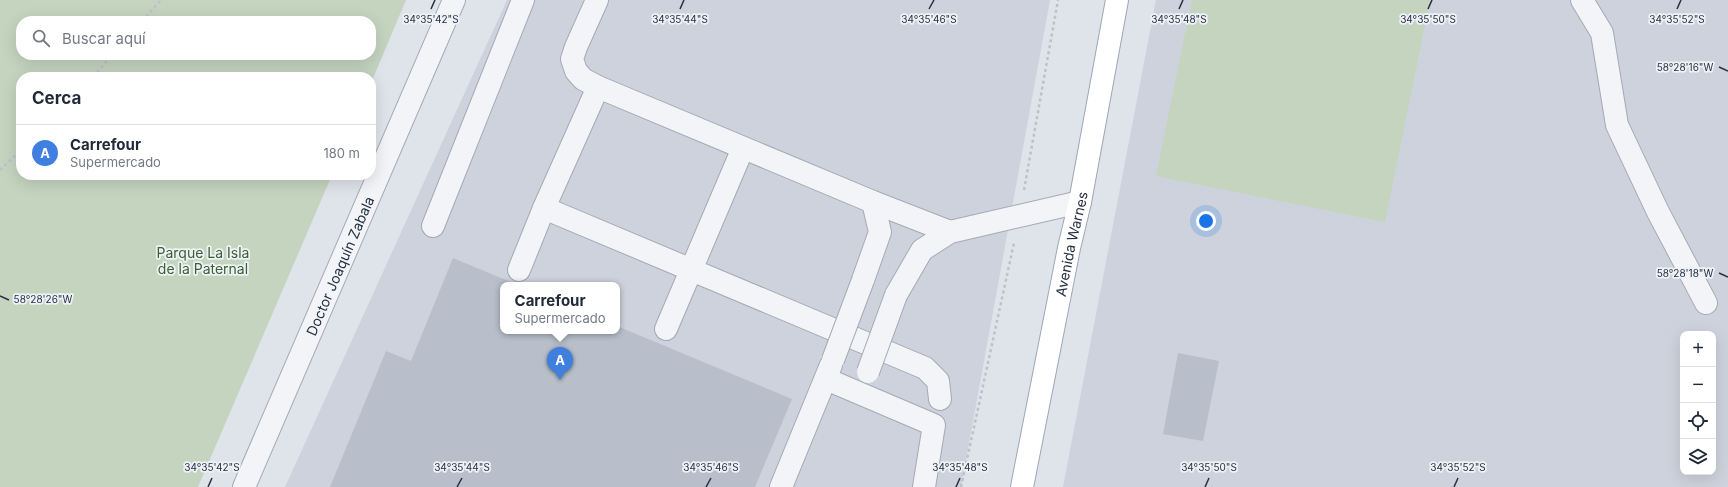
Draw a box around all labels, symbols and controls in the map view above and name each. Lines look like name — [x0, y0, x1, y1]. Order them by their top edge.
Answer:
text: 34°35'42"S — [403, 13, 459, 25]
text: 34°35'44"S — [652, 13, 708, 25]
text: 34°35'46"S — [901, 13, 957, 25]
text: 34°35'48"S — [1151, 13, 1207, 25]
text: 34°35'50"S — [1400, 13, 1456, 25]
text: 34°35'52"S — [1649, 13, 1705, 25]
search box — [16, 16, 376, 60]
icon: search — [30, 27, 52, 49]
text: Buscar aquí — [62, 29, 146, 48]
text: 58°28'16"W — [1657, 61, 1714, 73]
text: Cerca — [32, 88, 81, 108]
text: Carrefour — [70, 135, 141, 154]
text: A — [40, 145, 50, 161]
text: 180 m — [323, 145, 360, 161]
text: Supermercado — [70, 154, 161, 170]
street label: Avenida Warnes — [1051, 190, 1090, 298]
street label: Doctor Joaquín Zabala — [302, 193, 377, 338]
your location — [1196, 211, 1216, 231]
park label: Parque La Isla de la Paternal — [157, 244, 249, 277]
text: 58°28'18"W — [1657, 267, 1714, 279]
popup — [500, 282, 620, 334]
text: Carrefour — [515, 291, 586, 310]
text: 58°28'26"W — [14, 293, 73, 305]
text: Supermercado — [515, 310, 605, 326]
map controls — [1680, 331, 1716, 475]
button: + — [1680, 331, 1716, 367]
pin: A — [547, 347, 573, 380]
button: − — [1680, 367, 1716, 403]
button: locate — [1680, 403, 1716, 439]
button: layers — [1680, 439, 1716, 475]
text: 34°35'42"S — [184, 461, 240, 473]
text: 34°35'44"S — [434, 461, 490, 473]
text: 34°35'46"S — [683, 461, 739, 473]
text: 34°35'48"S — [932, 461, 988, 473]
text: 34°35'50"S — [1181, 461, 1237, 473]
text: 34°35'52"S — [1430, 461, 1486, 473]

